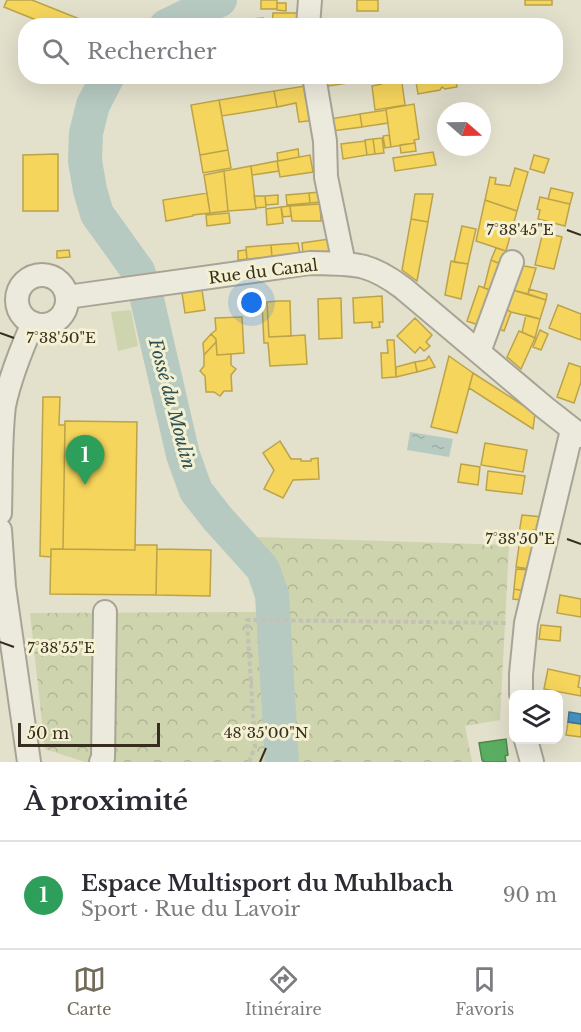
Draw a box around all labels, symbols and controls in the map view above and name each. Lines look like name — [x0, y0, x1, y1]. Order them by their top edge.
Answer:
search box — [18, 18, 563, 84]
icon: search — [39, 35, 72, 68]
text: Rechercher — [87, 38, 217, 65]
north arrow — [437, 102, 491, 156]
text: 7°38'45"E — [486, 220, 554, 239]
street label: Rue du Canal — [207, 254, 319, 288]
your location — [237, 288, 266, 317]
text: 7°38'50"E — [26, 328, 96, 347]
water label: Fossé du Moulin — [144, 335, 200, 472]
pin: 1 — [66, 436, 104, 485]
text: 7°38'50"E — [485, 529, 555, 548]
text: 7°38'55"E — [27, 638, 95, 657]
map controls — [509, 690, 563, 744]
button: layers — [509, 690, 563, 744]
scale bar — [18, 720, 160, 748]
text: 50 m — [27, 723, 69, 743]
text: 48°35'00"N — [224, 723, 308, 742]
text: À proximité — [24, 785, 188, 817]
text: Espace Multisport du Muhlbach — [81, 870, 453, 897]
text: 1 — [39, 883, 48, 907]
text: 90 m — [503, 883, 557, 907]
text: Sport · Rue du Lavoir — [81, 897, 300, 921]
tab: Carte — [67, 963, 111, 1019]
tab: Itinéraire — [245, 963, 322, 1019]
tab: Favoris — [455, 963, 514, 1019]

